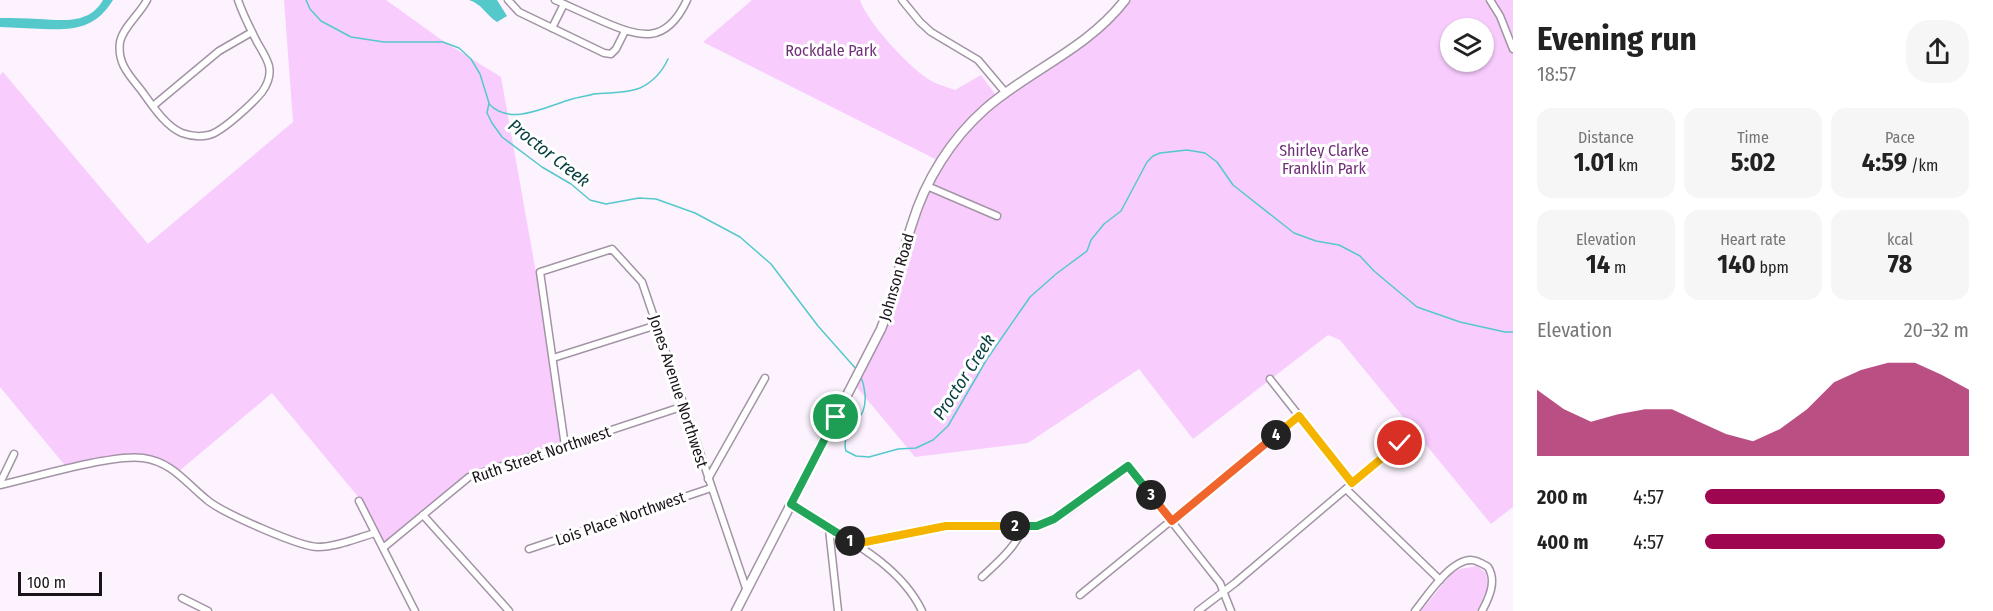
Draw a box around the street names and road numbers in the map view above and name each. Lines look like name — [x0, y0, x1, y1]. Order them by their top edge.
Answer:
street label: Johnson Road — [875, 231, 918, 323]
street label: Jones Avenue Northwest — [645, 312, 712, 471]
street label: Ruth Street Northwest — [469, 422, 614, 487]
street label: Lois Place Northwest — [553, 487, 688, 550]

